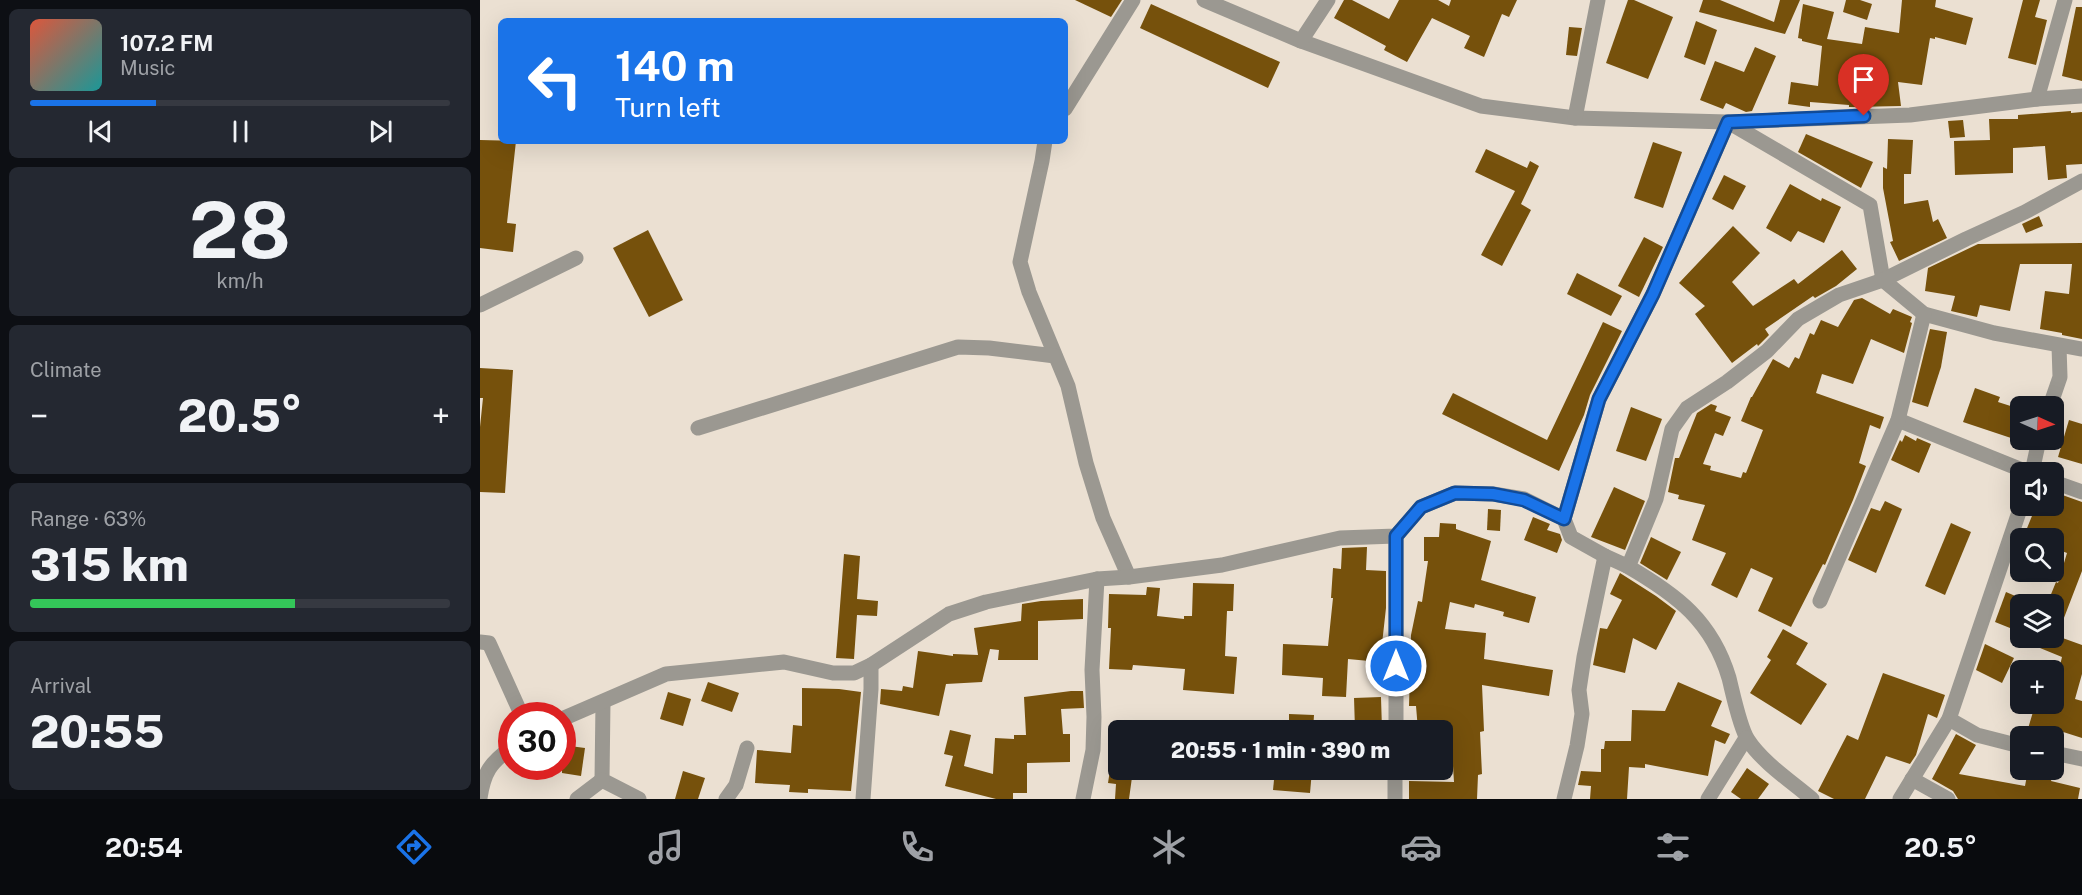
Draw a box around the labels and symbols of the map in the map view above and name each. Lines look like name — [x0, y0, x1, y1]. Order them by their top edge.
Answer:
pin — [1838, 54, 1889, 116]
north arrow — [2010, 396, 2064, 450]
position arrow — [1364, 634, 1428, 698]
speed limit sign: 30 — [498, 702, 576, 780]

